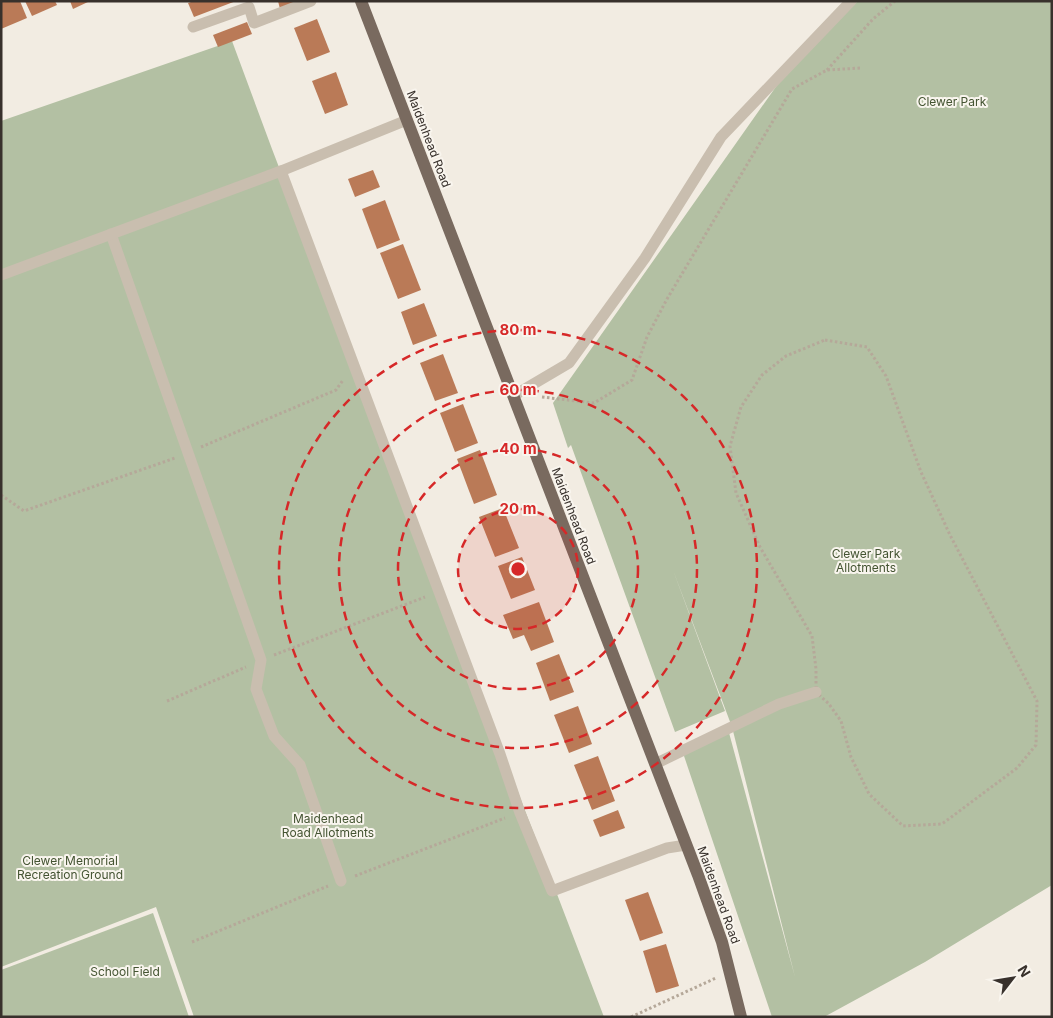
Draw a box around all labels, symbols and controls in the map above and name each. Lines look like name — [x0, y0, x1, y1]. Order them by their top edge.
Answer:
street label: Maidenhead Road — [404, 88, 454, 190]
park label: Clewer Park — [918, 94, 987, 109]
text: 80 m — [499, 320, 537, 339]
text: 60 m — [499, 380, 537, 399]
text: 40 m — [499, 439, 537, 458]
street label: Maidenhead Road — [549, 465, 599, 567]
text: 20 m — [500, 499, 536, 518]
park label: Clewer Park Allotments — [832, 546, 901, 575]
centre of rings — [509, 560, 527, 578]
park label: Maidenhead Road Allotments — [282, 811, 374, 840]
street label: Maidenhead Road — [694, 844, 744, 946]
park label: Clewer Memorial Recreation Ground — [17, 853, 123, 882]
north arrow — [988, 953, 1038, 1003]
text: N — [1015, 962, 1035, 980]
park label: School Field — [90, 964, 160, 979]

